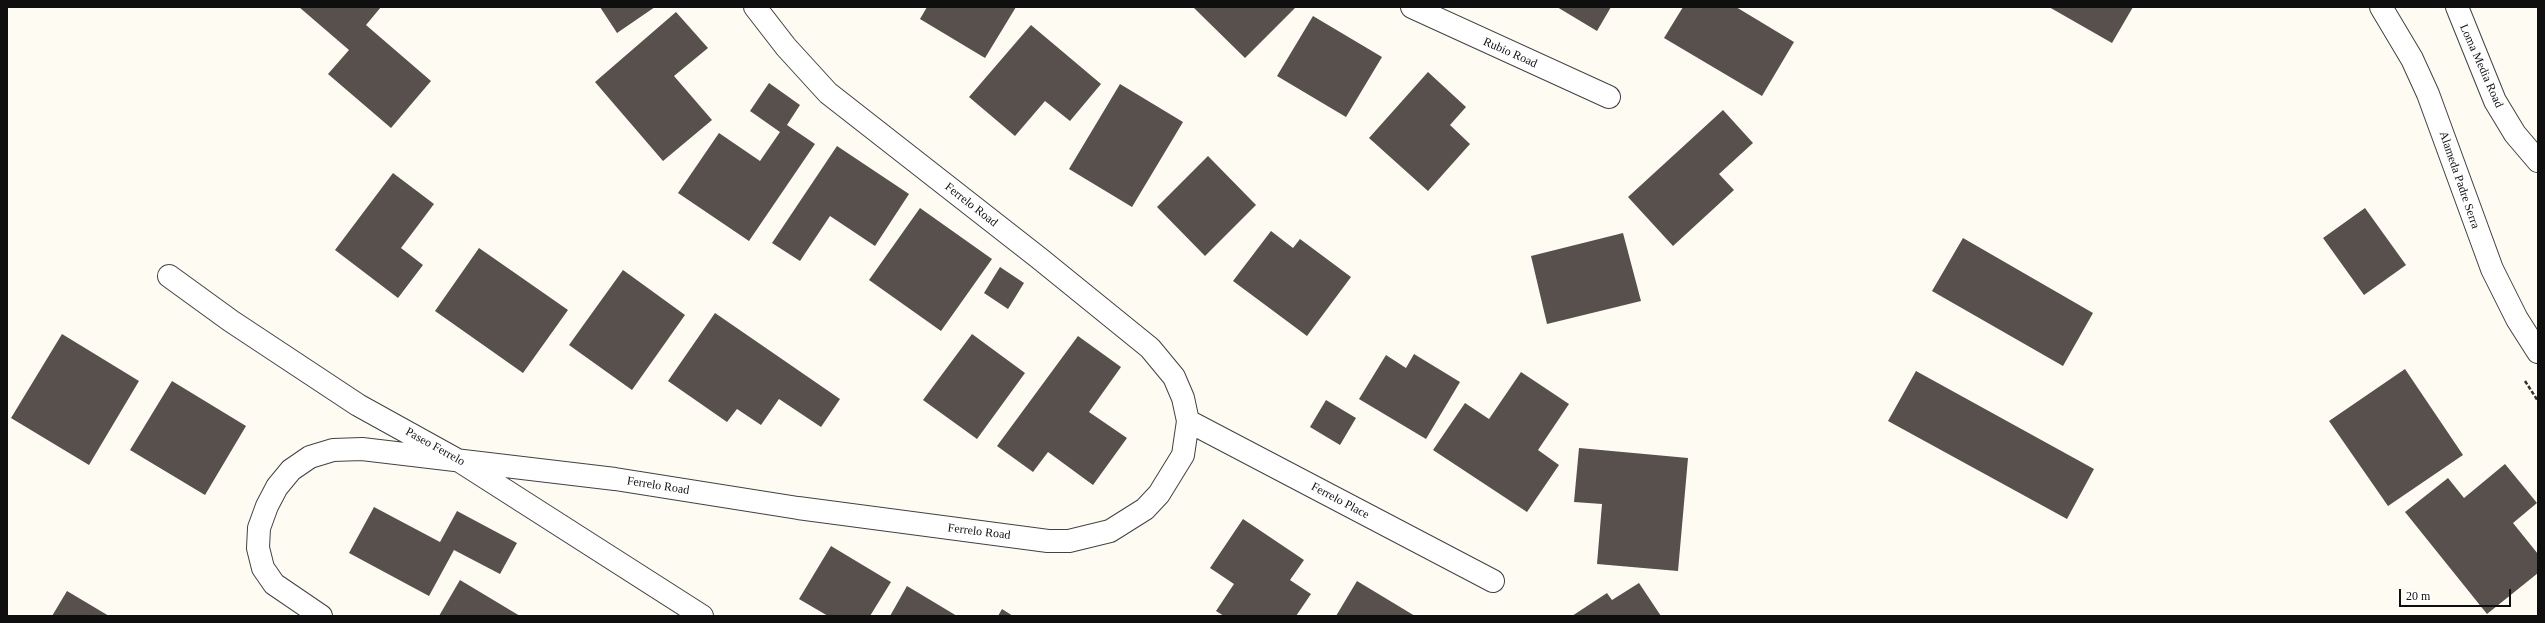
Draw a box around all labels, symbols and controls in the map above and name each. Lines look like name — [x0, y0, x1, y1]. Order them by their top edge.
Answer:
street label: Loma Media Road — [2456, 22, 2506, 110]
street label: Rubio Road — [1481, 35, 1539, 71]
street label: Alameda Padre Serra — [2436, 129, 2482, 231]
street label: Ferrelo Road — [942, 180, 1000, 230]
street label: Paseo Ferrelo — [403, 425, 467, 469]
street label: Ferrelo Road — [626, 474, 690, 498]
street label: Ferrelo Place — [1309, 480, 1371, 522]
street label: Ferrelo Road — [947, 521, 1011, 543]
scale bar — [2401, 581, 2513, 607]
text: 20 m — [2406, 589, 2430, 603]

